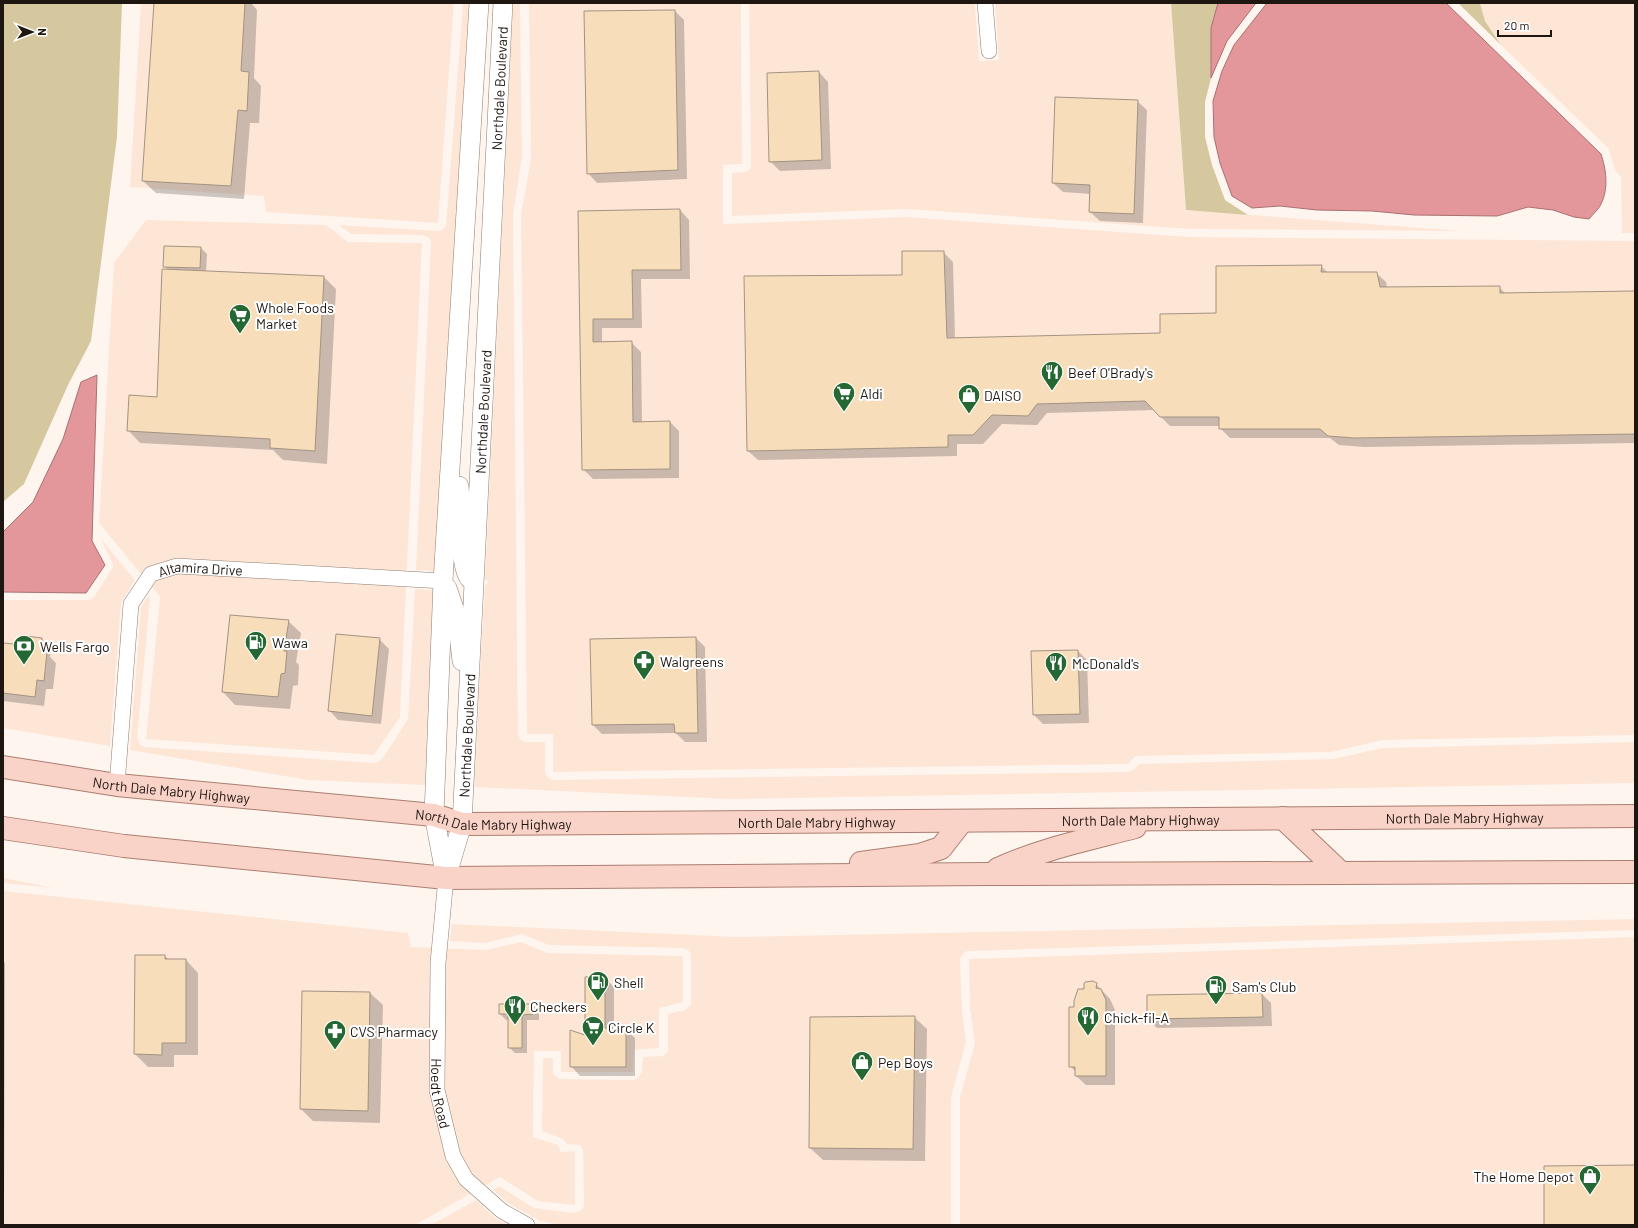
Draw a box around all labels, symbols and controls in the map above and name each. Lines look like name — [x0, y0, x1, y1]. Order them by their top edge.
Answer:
north arrow — [12, 12, 52, 52]
scale bar — [1498, 12, 1551, 38]
text: 20 m — [1504, 18, 1530, 32]
street label: Northdale Boulevard — [487, 26, 510, 151]
text: N — [36, 28, 49, 36]
place label: Whole Foods Market — [256, 299, 334, 332]
supermarket icon: Whole Foods Market — [227, 302, 253, 335]
street label: Northdale Boulevard — [471, 349, 494, 474]
restaurant icon: Beef O'Brady's — [1039, 359, 1065, 392]
place label: Beef O'Brady's — [1068, 364, 1154, 381]
supermarket icon: Aldi — [831, 380, 857, 413]
shop icon: DAISO — [956, 382, 982, 415]
place label: Aldi — [860, 385, 883, 402]
place label: DAISO — [984, 387, 1021, 404]
street label: Altamira Drive — [156, 557, 243, 580]
fuel station icon: Wawa — [243, 629, 269, 662]
bank icon: Wells Fargo — [11, 633, 37, 666]
place label: Wawa — [272, 634, 308, 651]
place label: Wells Fargo — [40, 638, 110, 655]
pharmacy icon: Walgreens — [631, 648, 657, 681]
restaurant icon: McDonald's — [1043, 650, 1069, 683]
place label: Walgreens — [660, 653, 724, 670]
place label: McDonald's — [1072, 655, 1140, 672]
street label: Northdale Boulevard — [455, 673, 478, 798]
street label: North Dale Mabry Highway — [92, 773, 251, 806]
street label: North Dale Mabry Highway — [415, 805, 572, 833]
street label: North Dale Mabry Highway — [1386, 808, 1544, 826]
street label: North Dale Mabry Highway — [1062, 810, 1220, 828]
street label: North Dale Mabry Highway — [738, 813, 896, 831]
fuel station icon: Shell — [585, 969, 611, 1002]
fuel station icon: Sam's Club — [1203, 973, 1229, 1006]
place label: Shell — [614, 974, 644, 991]
place label: Sam's Club — [1232, 978, 1296, 995]
restaurant icon: Checkers — [502, 993, 528, 1026]
place label: Checkers — [530, 998, 587, 1015]
restaurant icon: Chick-fil-A — [1075, 1004, 1101, 1037]
place label: Chick-fil-A — [1104, 1009, 1169, 1026]
supermarket icon: Circle K — [580, 1014, 606, 1047]
pharmacy icon: CVS Pharmacy — [322, 1018, 348, 1051]
place label: Circle K — [608, 1019, 655, 1036]
place label: CVS Pharmacy — [350, 1023, 439, 1040]
shop icon: Pep Boys — [849, 1049, 875, 1082]
place label: Pep Boys — [878, 1054, 933, 1071]
street label: Hoedt Road — [428, 1058, 454, 1130]
shop icon: The Home Depot — [1577, 1163, 1603, 1196]
place label: The Home Depot — [1473, 1168, 1574, 1185]

